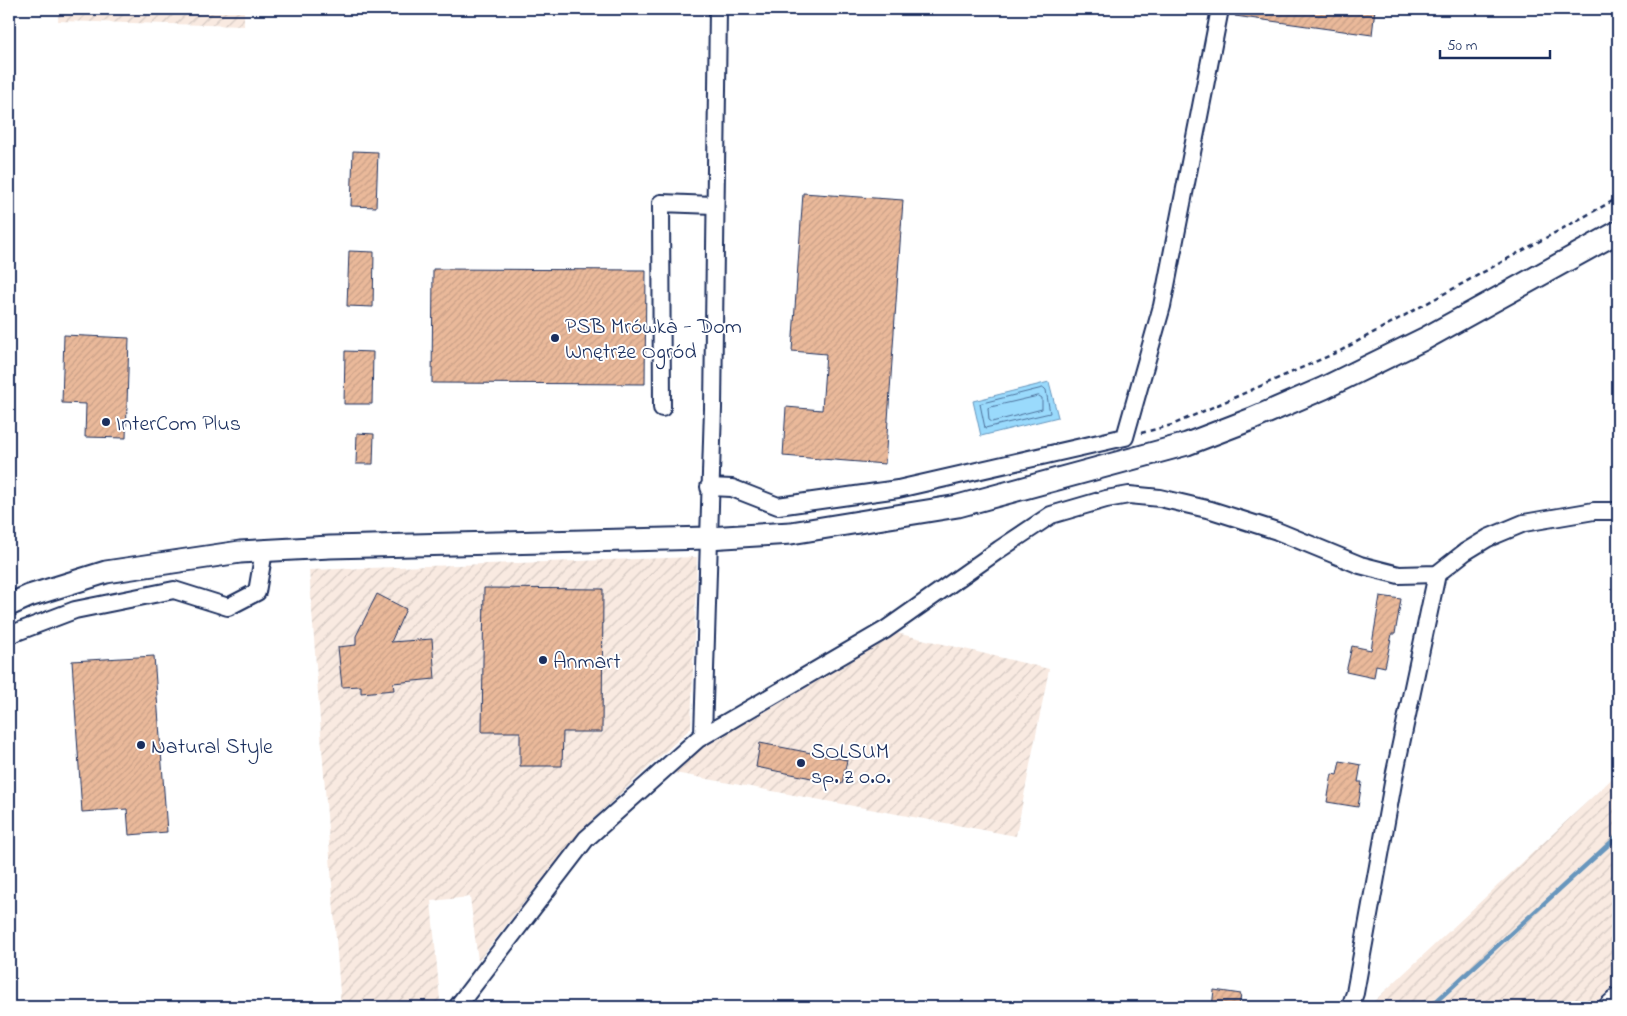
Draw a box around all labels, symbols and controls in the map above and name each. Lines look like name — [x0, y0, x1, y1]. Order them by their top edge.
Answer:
scale bar — [1440, 28, 1550, 60]
text: 50 m — [1447, 35, 1478, 57]
place label: PSB Mrówka - Dom Wnętrze Ogród — [565, 312, 742, 370]
marker: PSB Mrówka - Dom Wnętrze Ogród — [549, 332, 561, 344]
place label: InterCom Plus — [116, 409, 241, 441]
marker: InterCom Plus — [100, 416, 112, 428]
place label: Anmart — [553, 647, 621, 679]
marker: Anmart — [537, 654, 549, 666]
place label: Natural Style — [151, 732, 273, 765]
place label: SOLSUM sp. z o.o. — [811, 737, 891, 794]
marker: Natural Style — [135, 739, 147, 751]
marker: SOLSUM sp. z o.o. — [795, 757, 807, 769]

